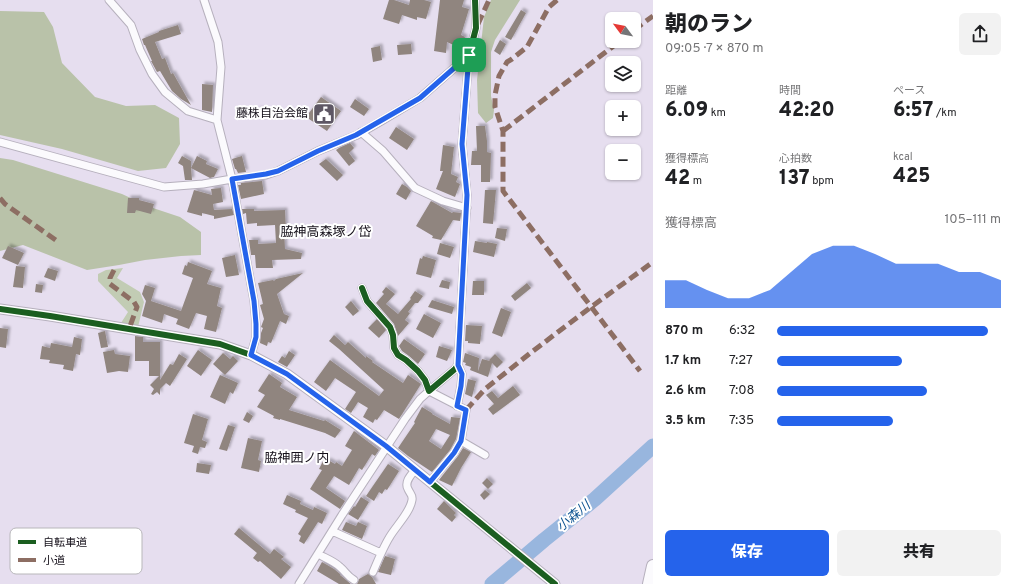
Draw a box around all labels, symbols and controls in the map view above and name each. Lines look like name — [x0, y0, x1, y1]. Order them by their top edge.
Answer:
north arrow — [605, 12, 641, 48]
map controls — [605, 12, 641, 180]
text: 朝のラン — [665, 12, 753, 39]
button: share — [959, 13, 1001, 55]
pin — [452, 38, 486, 72]
text: 09:05 · 7 × 870 m — [665, 41, 763, 57]
icon: arrive — [458, 44, 480, 66]
button: layers — [605, 56, 641, 92]
text: 距離 — [665, 84, 687, 98]
text: 時間 — [779, 84, 801, 98]
text: ペース — [893, 84, 925, 98]
text: 6.09 — [665, 98, 708, 124]
text: 42:20 — [779, 98, 835, 124]
text: 6:57 — [893, 98, 933, 124]
button: + — [605, 100, 641, 136]
public building icon: 藤株自治会館 — [311, 101, 337, 127]
place label: 藤株自治会館 — [236, 106, 308, 122]
text: km — [708, 106, 726, 120]
text: /km — [933, 106, 957, 120]
button: − — [605, 144, 641, 180]
text: kcal — [893, 150, 913, 164]
text: 獲得標高 — [665, 152, 709, 166]
text: 心拍数 — [779, 152, 812, 166]
text: 425 — [893, 164, 930, 190]
text: 42 — [665, 166, 690, 192]
text: 137 — [779, 166, 810, 192]
text: m — [690, 174, 702, 188]
text: bpm — [810, 174, 834, 188]
text: 105–111 m — [944, 212, 1001, 228]
text: 獲得標高 — [665, 216, 717, 232]
district label: 脇神高森塚ノ岱 — [280, 225, 372, 241]
text: 870 m — [665, 323, 703, 339]
text: 6:32 — [729, 323, 755, 339]
text: 1.7 km — [665, 353, 701, 369]
text: 7:27 — [729, 353, 753, 369]
text: 2.6 km — [665, 383, 706, 399]
text: 7:08 — [729, 383, 754, 399]
text: 3.5 km — [665, 413, 706, 429]
text: 7:35 — [729, 413, 754, 429]
district label: 脇神囲ノ内 — [264, 451, 330, 467]
water label: 小森川 — [554, 497, 596, 536]
legend — [10, 528, 142, 574]
button: 保存 — [665, 530, 829, 576]
button: 共有 — [837, 530, 1001, 576]
text: 自転車道 — [43, 536, 87, 550]
text: 小道 — [43, 554, 65, 568]

